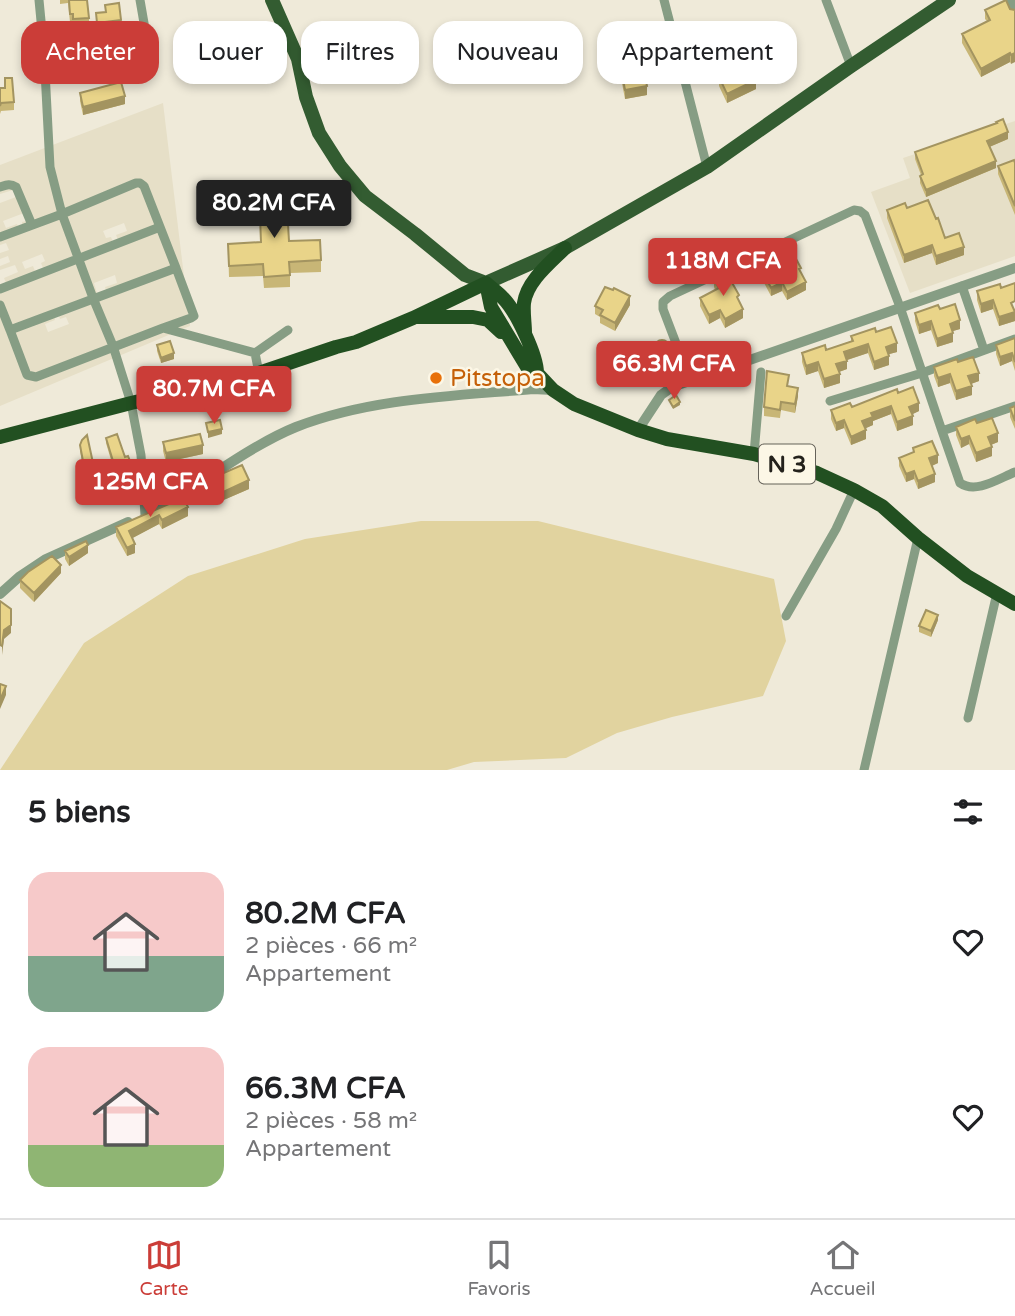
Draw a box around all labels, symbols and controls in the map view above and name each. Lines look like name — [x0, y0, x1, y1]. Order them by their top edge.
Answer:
chip: Acheter — [21, 21, 159, 84]
chip: Louer — [173, 21, 287, 84]
chip: Filtres — [301, 21, 419, 84]
chip: Nouveau — [433, 21, 583, 84]
chip: Appartement — [597, 21, 797, 84]
pin: 80.2M CFA — [194, 180, 354, 240]
text: 80.2M CFA — [212, 189, 336, 217]
pin: 118M CFA — [651, 238, 795, 298]
text: 118M CFA — [664, 247, 782, 275]
pin: 66.3M CFA — [594, 342, 754, 401]
text: 66.3M CFA — [612, 350, 736, 378]
place label: Pitstopa — [450, 364, 545, 393]
pin: 80.7M CFA — [134, 366, 294, 426]
marker: Pitstopa — [428, 370, 444, 386]
text: 80.7M CFA — [152, 375, 276, 403]
road number: N 3 — [759, 445, 815, 484]
pin: 125M CFA — [78, 460, 222, 519]
text: 125M CFA — [91, 468, 209, 496]
icon: filters — [949, 793, 987, 831]
text: 5 biens — [28, 794, 131, 831]
text: 80.2M CFA — [245, 895, 406, 932]
icon: home — [84, 900, 168, 984]
icon: heart — [949, 923, 987, 961]
text: 2 pièces · 66 m² — [245, 932, 417, 960]
text: Appartement — [245, 960, 391, 988]
text: 66.3M CFA — [245, 1070, 406, 1107]
icon: home — [84, 1075, 168, 1159]
icon: heart — [949, 1098, 987, 1136]
text: 2 pièces · 58 m² — [245, 1107, 417, 1135]
text: Appartement — [245, 1135, 391, 1163]
tab: Carte — [139, 1236, 189, 1300]
tab: Favoris — [467, 1236, 531, 1300]
tab: Accueil — [810, 1236, 876, 1300]

